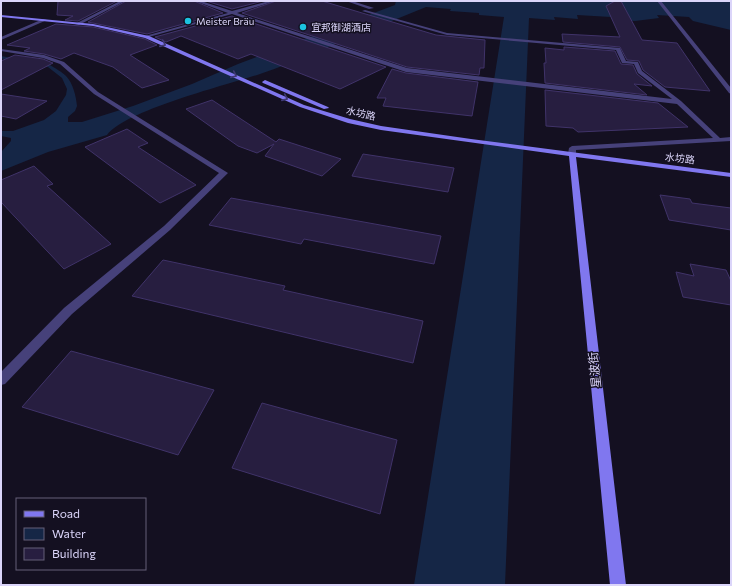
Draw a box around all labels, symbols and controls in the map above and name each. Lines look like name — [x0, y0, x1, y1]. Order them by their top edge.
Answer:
place label: Meister Bräu — [196, 15, 254, 27]
marker: Meister Bräu — [183, 16, 193, 26]
place label: 宜邦御湖酒店 — [311, 21, 371, 33]
marker: 宜邦御湖酒店 — [298, 22, 308, 32]
one-way arrow — [158, 39, 166, 47]
one-way arrow — [229, 70, 237, 78]
one-way arrow — [281, 93, 289, 101]
street label: 水坊路 — [345, 104, 377, 122]
street label: 水坊路 — [664, 150, 696, 166]
street label: 星波街 — [585, 351, 603, 389]
legend — [16, 498, 146, 570]
text: Road — [52, 506, 80, 520]
text: Water — [52, 526, 86, 540]
text: Building — [52, 546, 96, 560]

